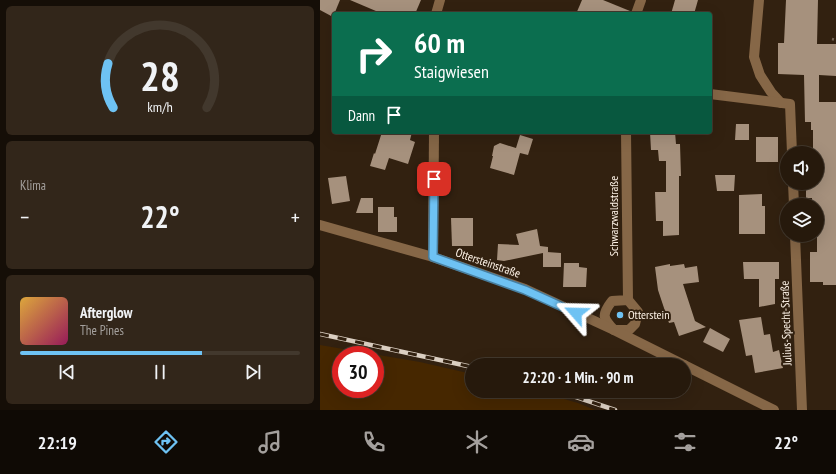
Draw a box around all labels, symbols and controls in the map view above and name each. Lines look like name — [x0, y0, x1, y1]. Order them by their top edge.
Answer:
text: 60 m — [414, 24, 465, 61]
icon: right — [348, 28, 400, 80]
text: 28 — [140, 49, 180, 102]
text: Staigwiesen — [414, 60, 489, 83]
text: km/h — [147, 97, 173, 116]
icon: arrive — [383, 104, 405, 126]
text: Dann — [348, 106, 375, 125]
map controls — [780, 146, 824, 242]
button: sound — [780, 146, 824, 190]
pin — [417, 162, 451, 196]
icon: arrive — [423, 168, 445, 190]
street label: Schwarzwaldstraße — [606, 176, 621, 256]
text: Klima — [20, 177, 46, 194]
text: 22° — [140, 197, 180, 236]
button: layers — [780, 198, 824, 242]
text: − — [20, 203, 29, 231]
text: + — [291, 203, 300, 231]
street label: Ottersteinstraße — [454, 244, 523, 281]
street label: Julius-Specht-Straße — [777, 280, 795, 367]
position arrow — [555, 292, 597, 334]
text: Afterglow — [80, 303, 132, 322]
place label: Otterstein — [628, 307, 669, 322]
marker: Otterstein — [615, 310, 625, 320]
text: The Pines — [80, 322, 124, 339]
speed limit sign: 30 — [332, 346, 384, 398]
icon: previous — [56, 361, 78, 383]
icon: pause — [149, 361, 171, 383]
icon: next — [242, 361, 264, 383]
text: 22:20 · 1 Min. · 90 m — [522, 368, 634, 387]
icon: directions — [152, 428, 180, 456]
icon: music — [256, 428, 284, 456]
icon: phone — [360, 428, 388, 456]
icon: climate — [463, 428, 491, 456]
icon: car — [567, 428, 595, 456]
icon: filters — [671, 428, 699, 456]
text: 22:19 — [38, 431, 77, 454]
text: 22° — [774, 431, 798, 454]

